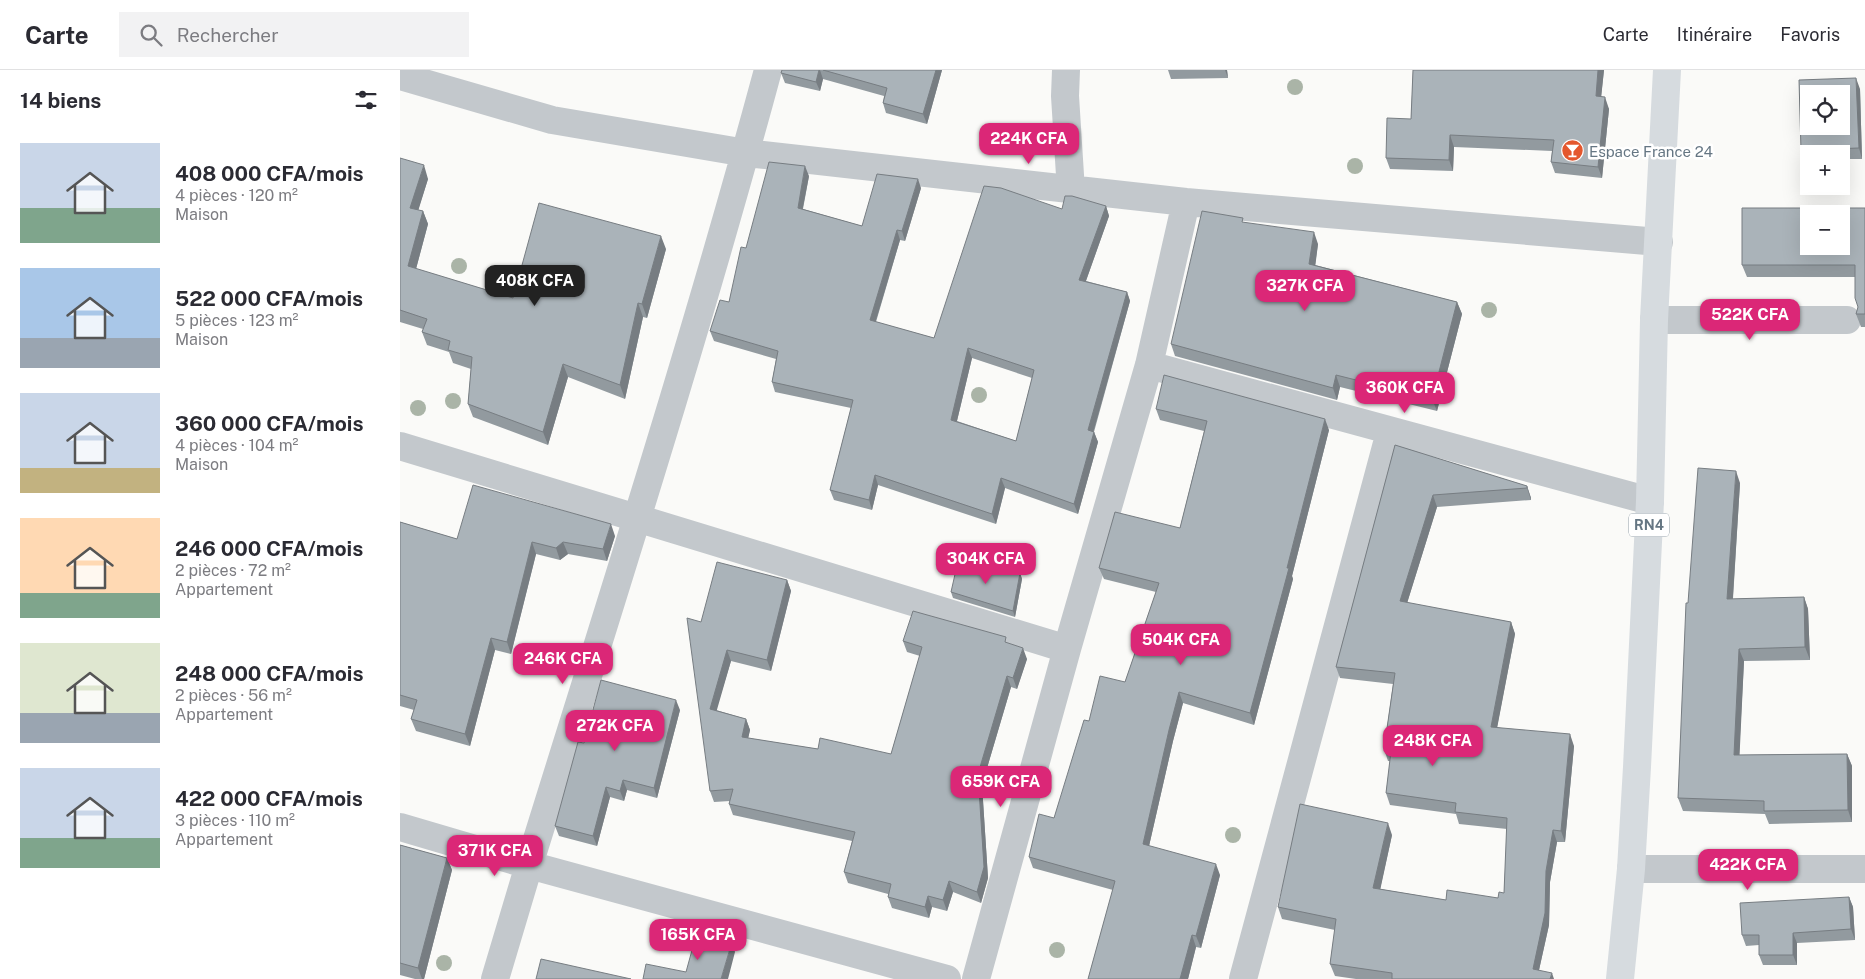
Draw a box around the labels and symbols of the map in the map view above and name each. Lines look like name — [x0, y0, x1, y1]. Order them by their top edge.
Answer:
pin: 224K CFA — [977, 122, 1081, 165]
bar icon: Espace France 24 — [1561, 139, 1585, 163]
place label: Espace France 24 — [1589, 143, 1713, 160]
pin: 408K CFA — [483, 264, 587, 307]
pin: 327K CFA — [1253, 270, 1357, 312]
pin: 522K CFA — [1698, 298, 1802, 341]
pin: 360K CFA — [1353, 372, 1457, 414]
road number: RN4 — [1629, 514, 1669, 536]
pin: 304K CFA — [934, 542, 1038, 585]
pin: 504K CFA — [1129, 624, 1233, 666]
pin: 246K CFA — [511, 642, 615, 685]
pin: 272K CFA — [563, 710, 667, 752]
pin: 248K CFA — [1381, 724, 1485, 767]
pin: 659K CFA — [949, 766, 1053, 808]
pin: 371K CFA — [443, 834, 547, 877]
pin: 422K CFA — [1696, 848, 1800, 891]
pin: 165K CFA — [646, 918, 750, 961]

